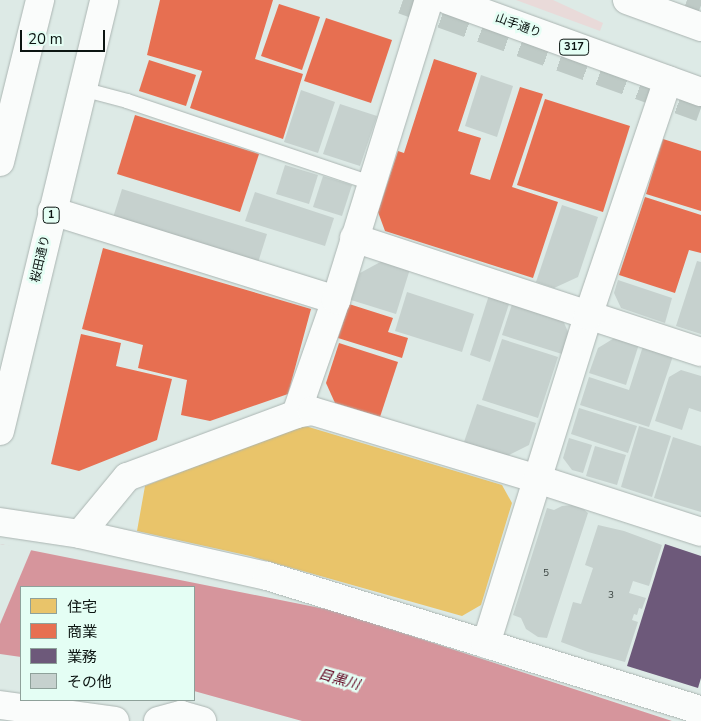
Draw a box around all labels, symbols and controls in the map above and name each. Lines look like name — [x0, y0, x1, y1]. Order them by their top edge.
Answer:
street label: 山手通り — [493, 11, 543, 41]
scale bar — [22, 20, 108, 52]
text: 20 m — [28, 29, 63, 49]
road number: 317 — [559, 38, 589, 56]
road number: 1 — [42, 206, 60, 224]
street label: 桜田通り — [29, 234, 53, 284]
house number: 5 — [543, 568, 549, 580]
legend — [20, 586, 195, 701]
house number: 3 — [608, 590, 614, 602]
text: 住宅 — [67, 597, 97, 617]
text: 商業 — [67, 622, 97, 642]
text: 業務 — [67, 647, 97, 667]
water label: 目黒川 — [316, 666, 362, 694]
text: その他 — [67, 672, 112, 692]

